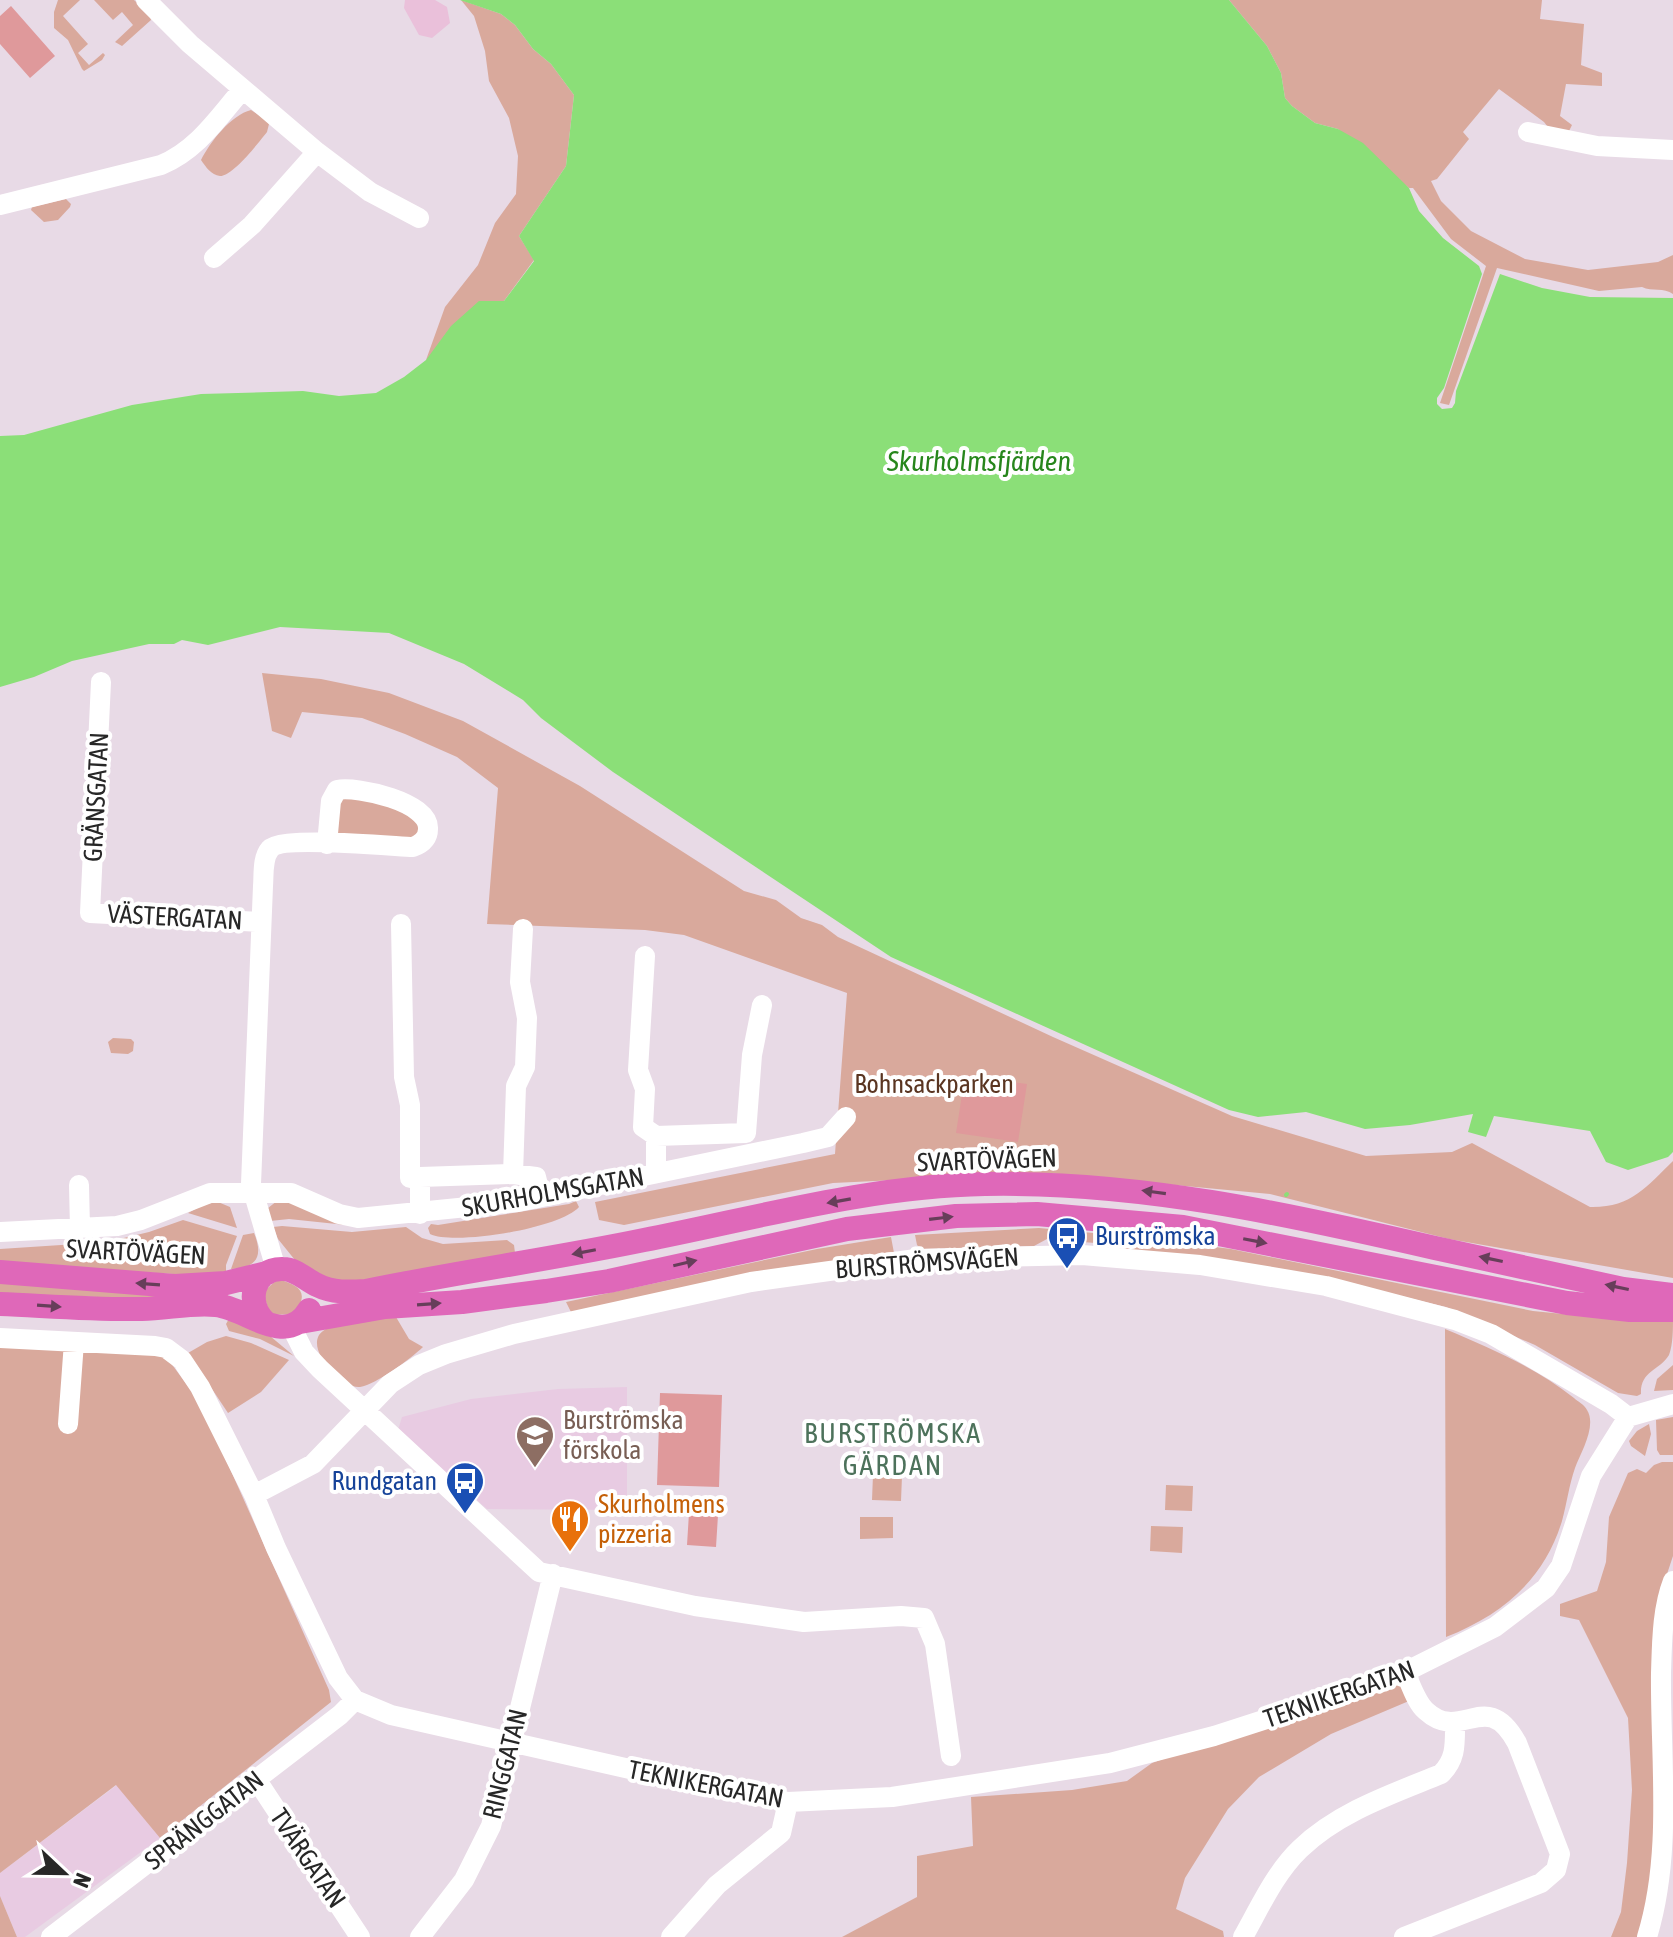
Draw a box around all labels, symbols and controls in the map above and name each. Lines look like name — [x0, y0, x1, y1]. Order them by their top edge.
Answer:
water label: Skurholmsfjärden — [886, 445, 1072, 477]
street label: GRÄNSGATAN — [78, 731, 114, 863]
street label: VÄSTERGATAN — [107, 898, 243, 936]
park label: Bohnsackparken — [854, 1069, 1014, 1099]
street label: SVARTÖVÄGEN — [917, 1143, 1057, 1177]
street label: SKURHOLMSGATAN — [459, 1161, 647, 1223]
one-way arrow — [1141, 1186, 1166, 1199]
one-way arrow — [826, 1195, 851, 1208]
one-way arrow — [929, 1211, 954, 1224]
bus stop icon: Burströmska — [1046, 1215, 1088, 1270]
place label: Burströmska — [1095, 1221, 1216, 1251]
street label: SVARTÖVÄGEN — [65, 1233, 207, 1271]
one-way arrow — [1243, 1235, 1268, 1247]
street label: BURSTRÖMSVÄGEN — [834, 1242, 1020, 1284]
one-way arrow — [571, 1246, 596, 1258]
one-way arrow — [1478, 1252, 1503, 1265]
one-way arrow — [673, 1256, 698, 1269]
one-way arrow — [135, 1278, 160, 1291]
one-way arrow — [1604, 1280, 1629, 1293]
one-way arrow — [417, 1297, 442, 1310]
one-way arrow — [37, 1300, 62, 1313]
place label: Burströmska förskola — [563, 1405, 684, 1465]
school or university icon: Burströmska förskola — [514, 1414, 556, 1469]
district label: BURSTRÖMSKA GÄRDAN — [804, 1417, 982, 1481]
bus stop icon: Rundgatan — [444, 1460, 486, 1515]
place label: Rundgatan — [332, 1466, 437, 1496]
place label: Skurholmens pizzeria — [598, 1489, 725, 1549]
restaurant icon: Skurholmens pizzeria — [549, 1498, 591, 1553]
street label: TEKNIKERGATAN — [1260, 1654, 1418, 1734]
street label: RINGGATAN — [477, 1706, 533, 1822]
street label: TEKNIKERGATAN — [626, 1754, 786, 1814]
street label: SPRÄNGGATAN — [139, 1764, 269, 1876]
street label: TVÄRGATAN — [264, 1803, 352, 1913]
north arrow — [24, 1833, 104, 1913]
text: N — [68, 1870, 97, 1891]

